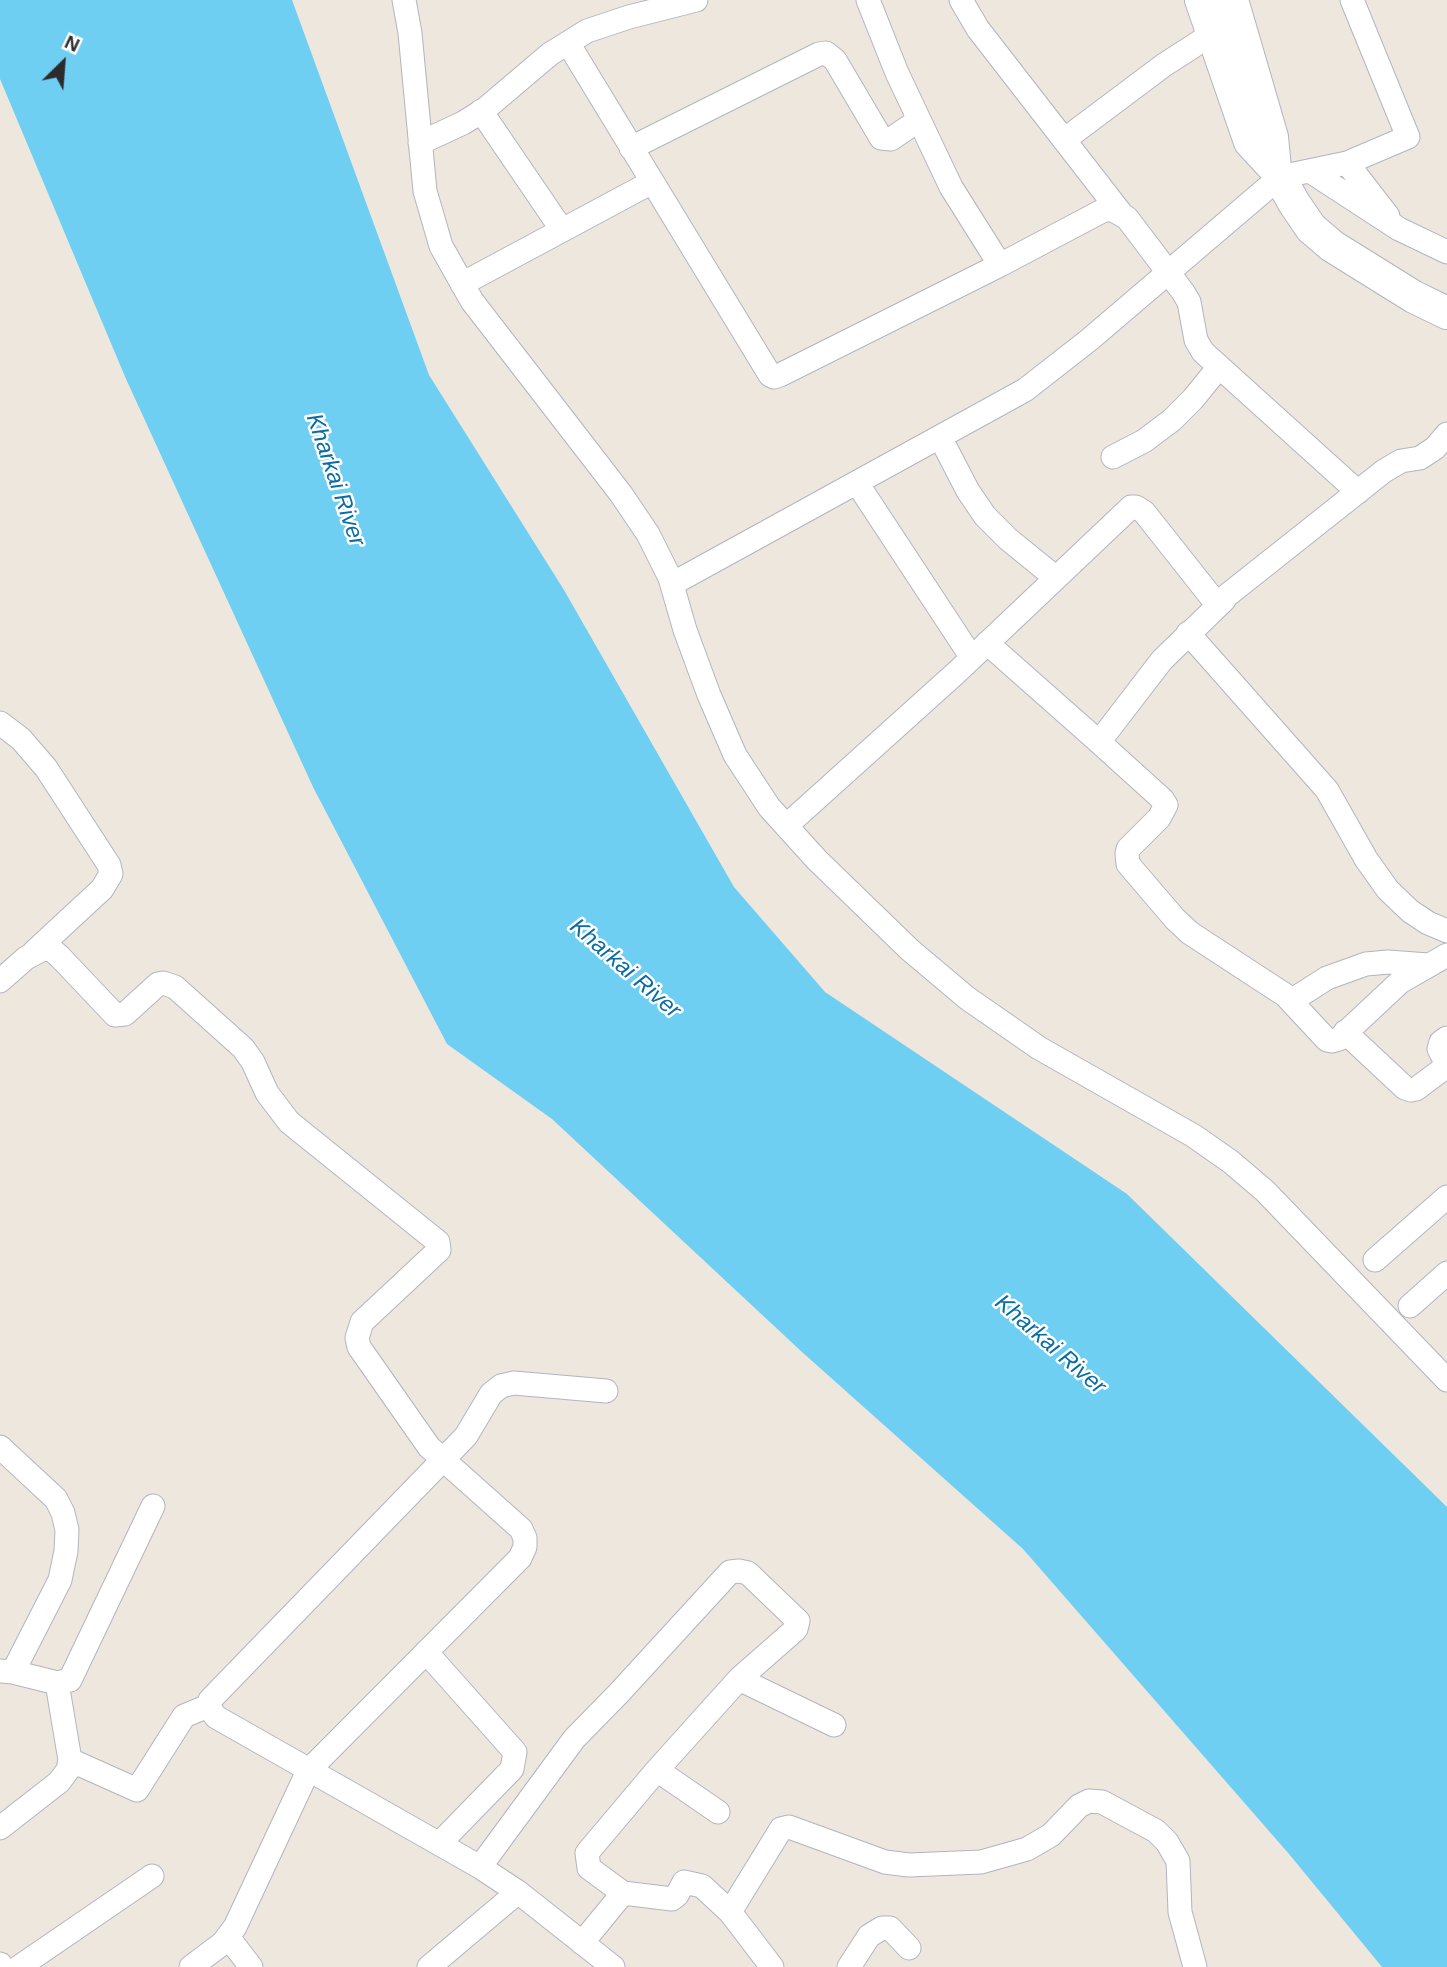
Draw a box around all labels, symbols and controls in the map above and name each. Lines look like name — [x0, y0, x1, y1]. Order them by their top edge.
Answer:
north arrow — [28, 28, 98, 98]
text: N — [61, 31, 83, 56]
water label: Kharkai River — [299, 410, 371, 550]
water label: Kharkai River — [564, 913, 686, 1025]
water label: Kharkai River — [989, 1289, 1111, 1401]

